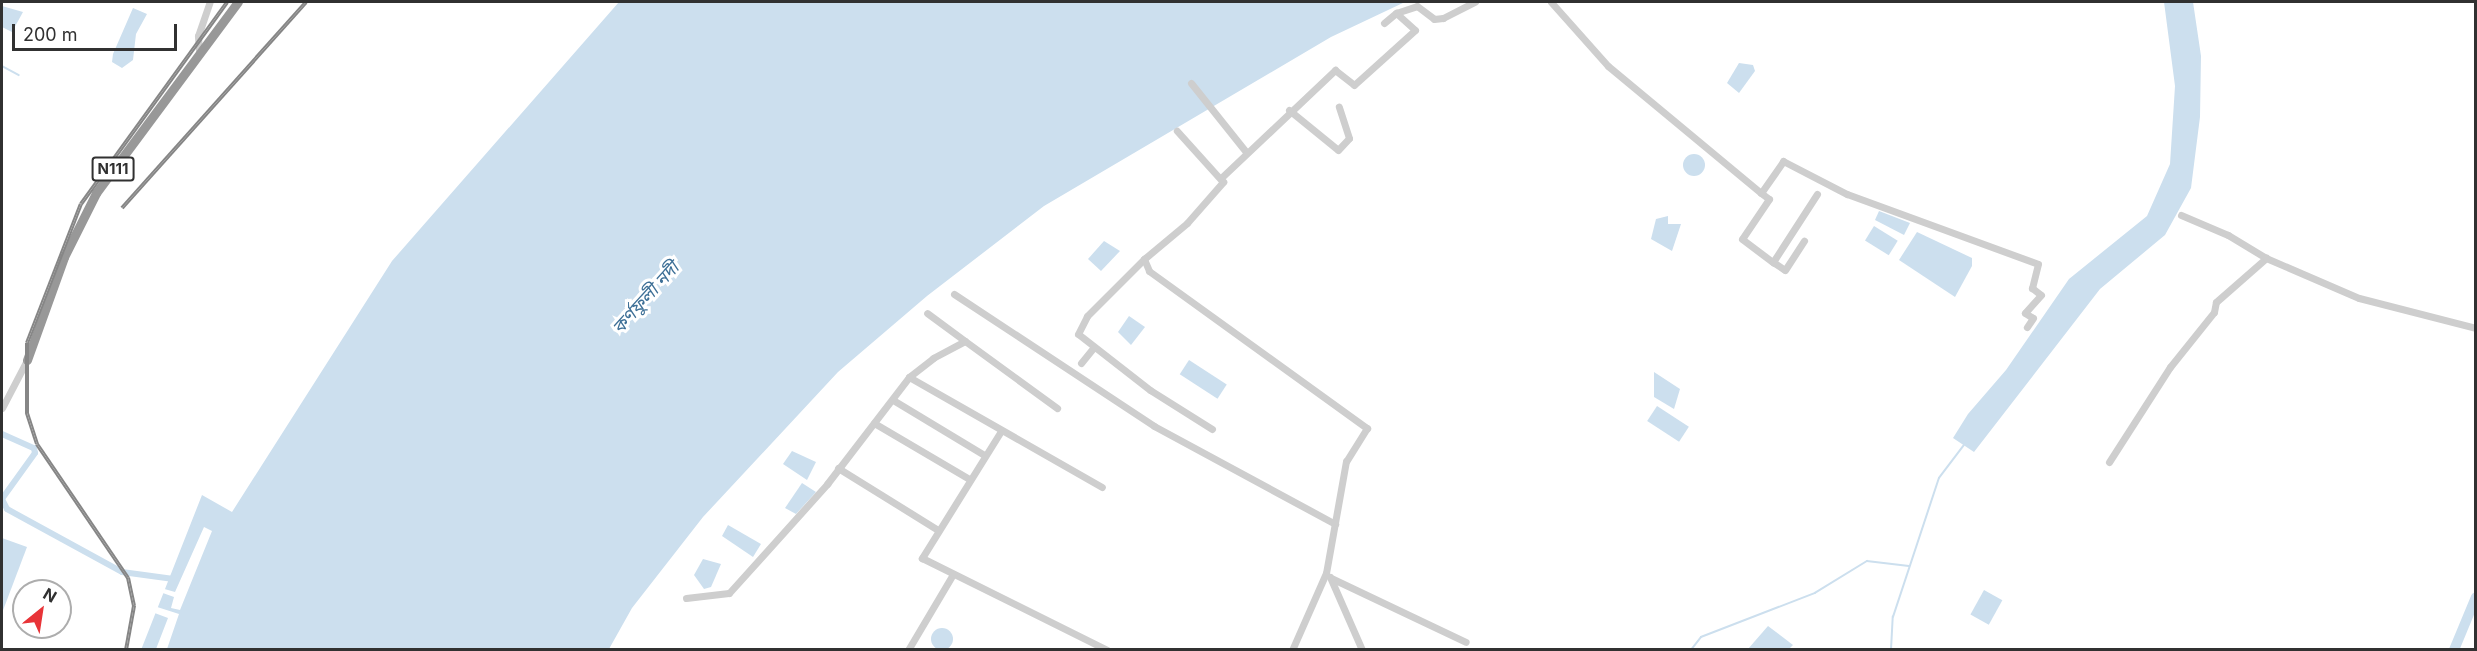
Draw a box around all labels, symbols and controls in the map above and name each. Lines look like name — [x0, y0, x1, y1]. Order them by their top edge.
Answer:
scale bar — [15, 12, 180, 50]
text: 200 m — [23, 24, 78, 45]
road number: N111 — [90, 157, 136, 181]
water label: কর্ণফুলী নদী — [608, 258, 684, 338]
north arrow — [12, 579, 72, 639]
text: N — [40, 583, 60, 607]

